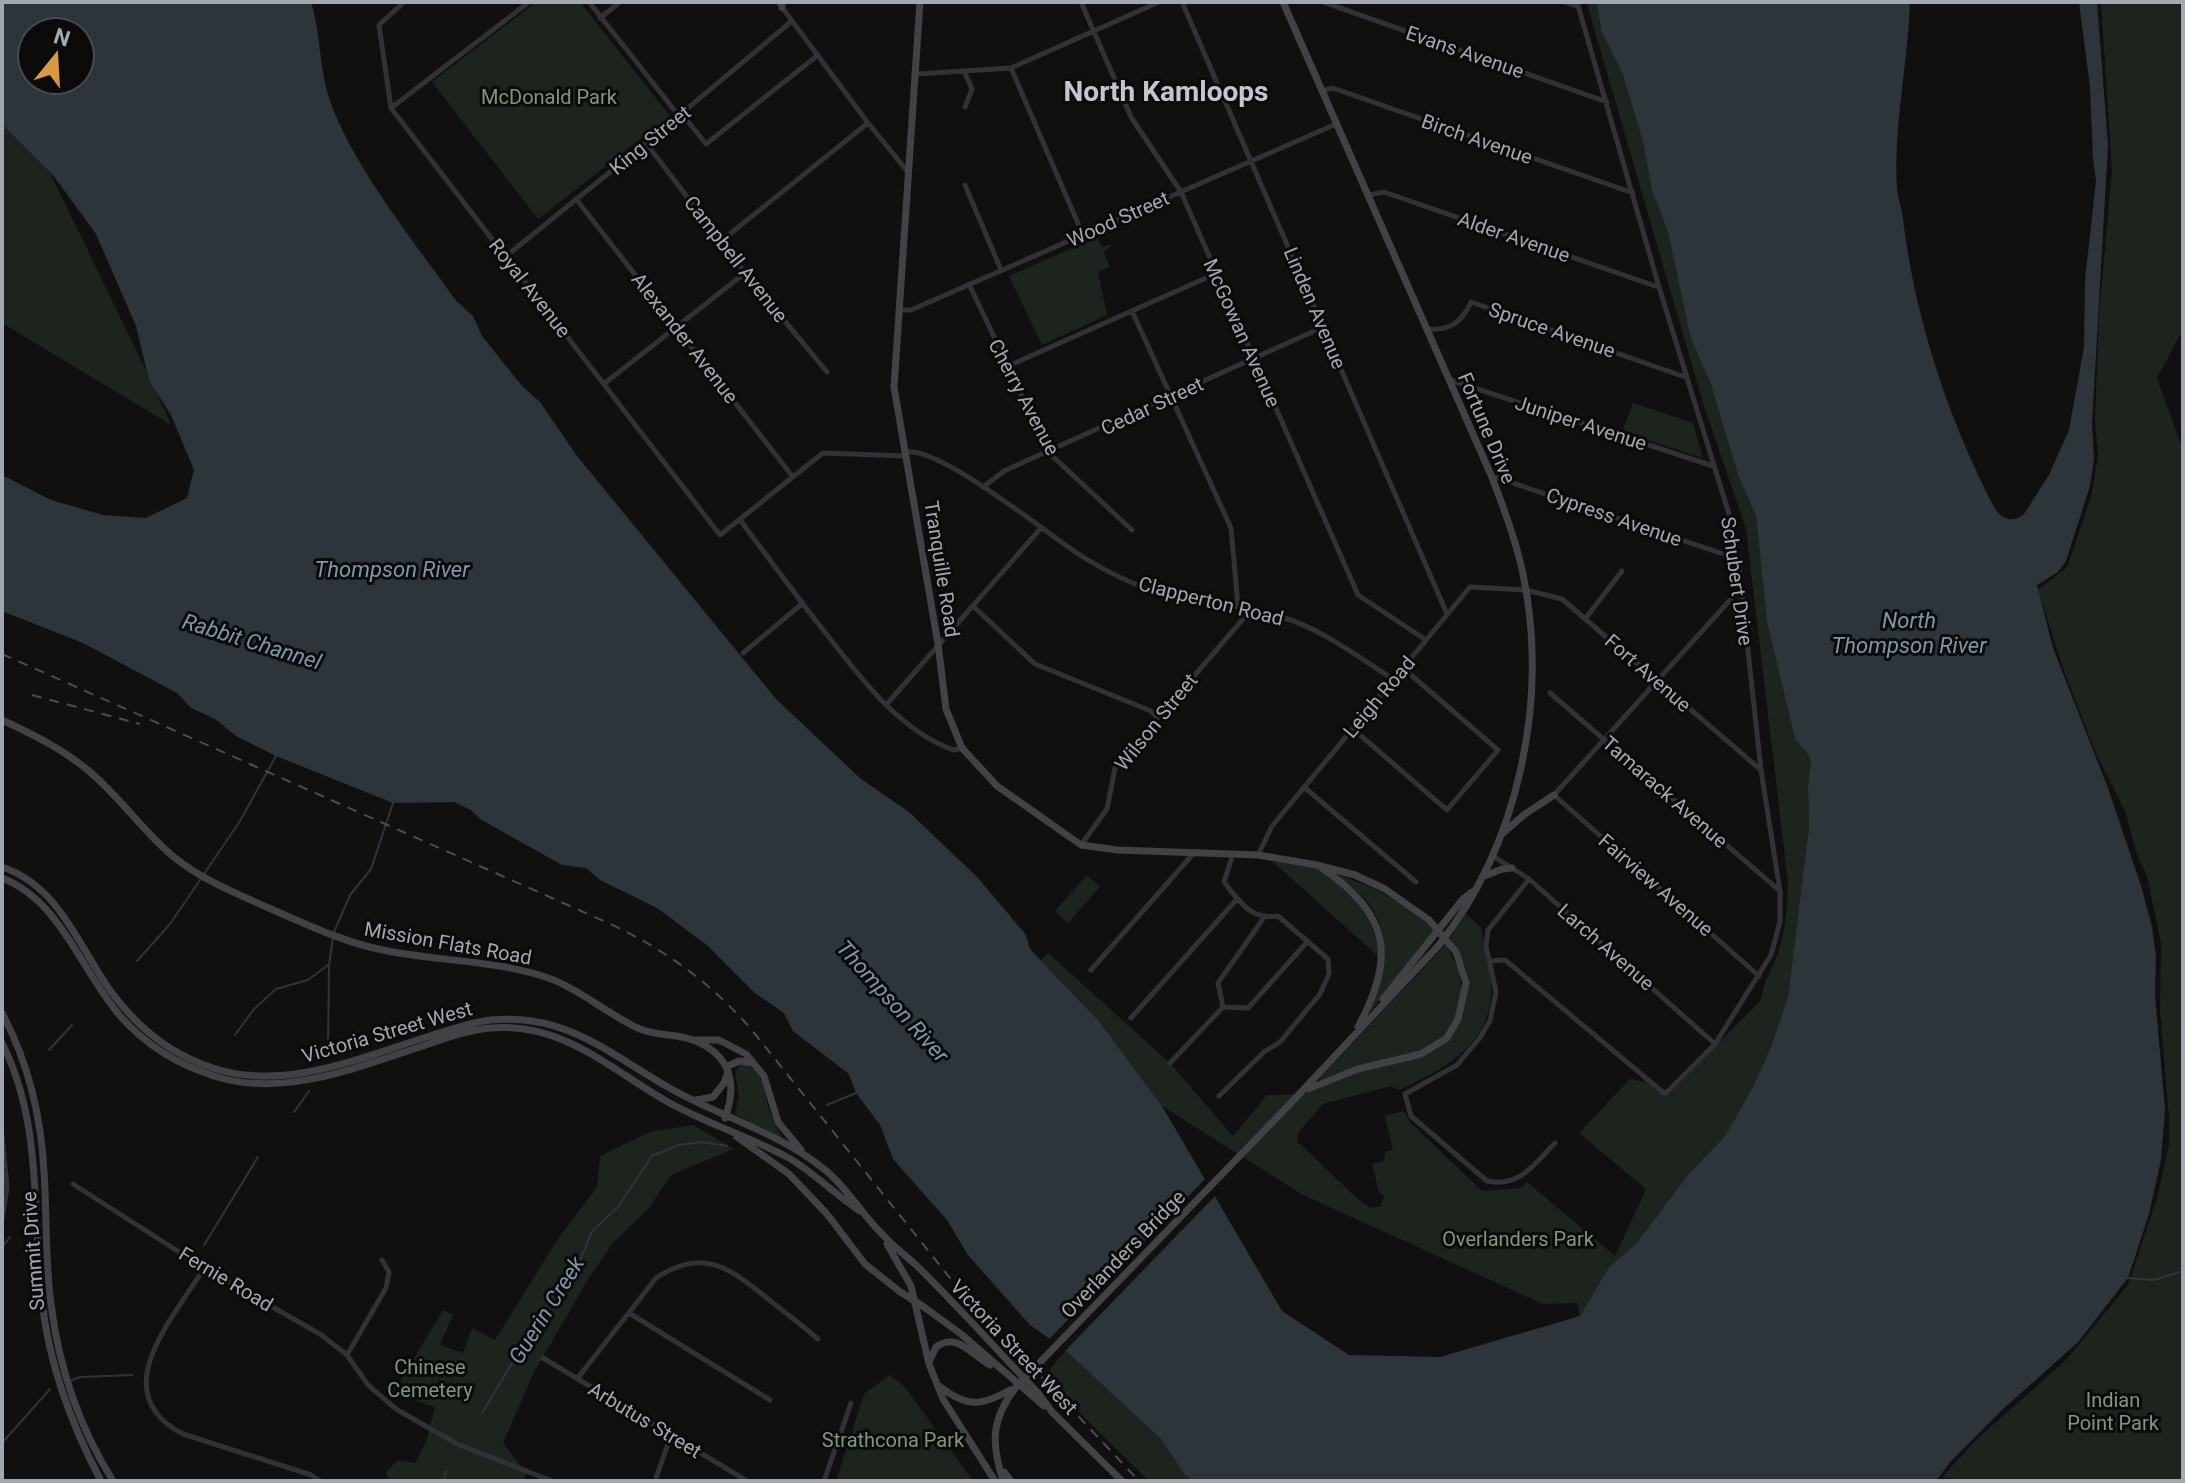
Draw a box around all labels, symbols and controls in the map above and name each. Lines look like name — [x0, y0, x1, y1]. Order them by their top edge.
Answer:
north arrow — [16, 16, 96, 96]
street label: Evans Avenue — [1403, 21, 1527, 83]
text: N — [51, 23, 73, 52]
district label: North Kamloops — [1064, 75, 1268, 108]
park label: McDonald Park — [481, 85, 618, 109]
street label: King Street — [605, 100, 695, 180]
street label: Birch Avenue — [1418, 109, 1536, 169]
street label: Wood Street — [1063, 186, 1173, 252]
street label: Campbell Avenue — [679, 191, 793, 327]
street label: Alder Avenue — [1455, 207, 1573, 267]
street label: Royal Avenue — [484, 234, 576, 342]
street label: Linden Avenue — [1279, 243, 1351, 373]
street label: McGowan Avenue — [1198, 255, 1286, 411]
street label: Alexander Avenue — [626, 268, 744, 408]
street label: Spruce Avenue — [1486, 297, 1618, 363]
street label: Cherry Avenue — [983, 335, 1065, 459]
street label: Fortune Drive — [1453, 369, 1521, 487]
street label: Cedar Street — [1097, 372, 1207, 440]
street label: Juniper Avenue — [1512, 390, 1650, 456]
street label: Cypress Avenue — [1543, 483, 1685, 551]
street label: Tranquille Road — [919, 499, 965, 639]
street label: Schubert Drive — [1716, 515, 1758, 647]
water label: Thompson River — [315, 557, 470, 582]
street label: Clapperton Road — [1136, 571, 1286, 631]
water label: North Thompson River — [1832, 608, 1987, 658]
water label: Rabbit Channel — [180, 609, 325, 675]
street label: Fort Avenue — [1600, 629, 1696, 717]
street label: Leigh Road — [1338, 651, 1420, 743]
street label: Wilson Street — [1110, 669, 1202, 775]
street label: Tamarack Avenue — [1597, 731, 1733, 853]
street label: Fairview Avenue — [1594, 829, 1718, 941]
street label: Larch Avenue — [1553, 899, 1659, 995]
street label: Mission Flats Road — [362, 916, 534, 970]
water label: Thompson River — [832, 935, 954, 1068]
street label: Victoria Street West — [299, 996, 475, 1068]
street label: Overlanders Bridge — [1056, 1185, 1190, 1323]
street label: Summit Drive — [17, 1191, 49, 1311]
park label: Overlanders Park — [1442, 1227, 1595, 1251]
street label: Fernie Road — [175, 1242, 277, 1316]
water label: Guerin Creek — [504, 1251, 590, 1368]
street label: Victoria Street West — [945, 1274, 1083, 1420]
park label: Chinese Cemetery — [387, 1355, 473, 1402]
street label: Arbutus Street — [584, 1377, 706, 1463]
park label: Indian Point Park — [2067, 1388, 2160, 1435]
park label: Strathcona Park — [822, 1428, 965, 1452]

